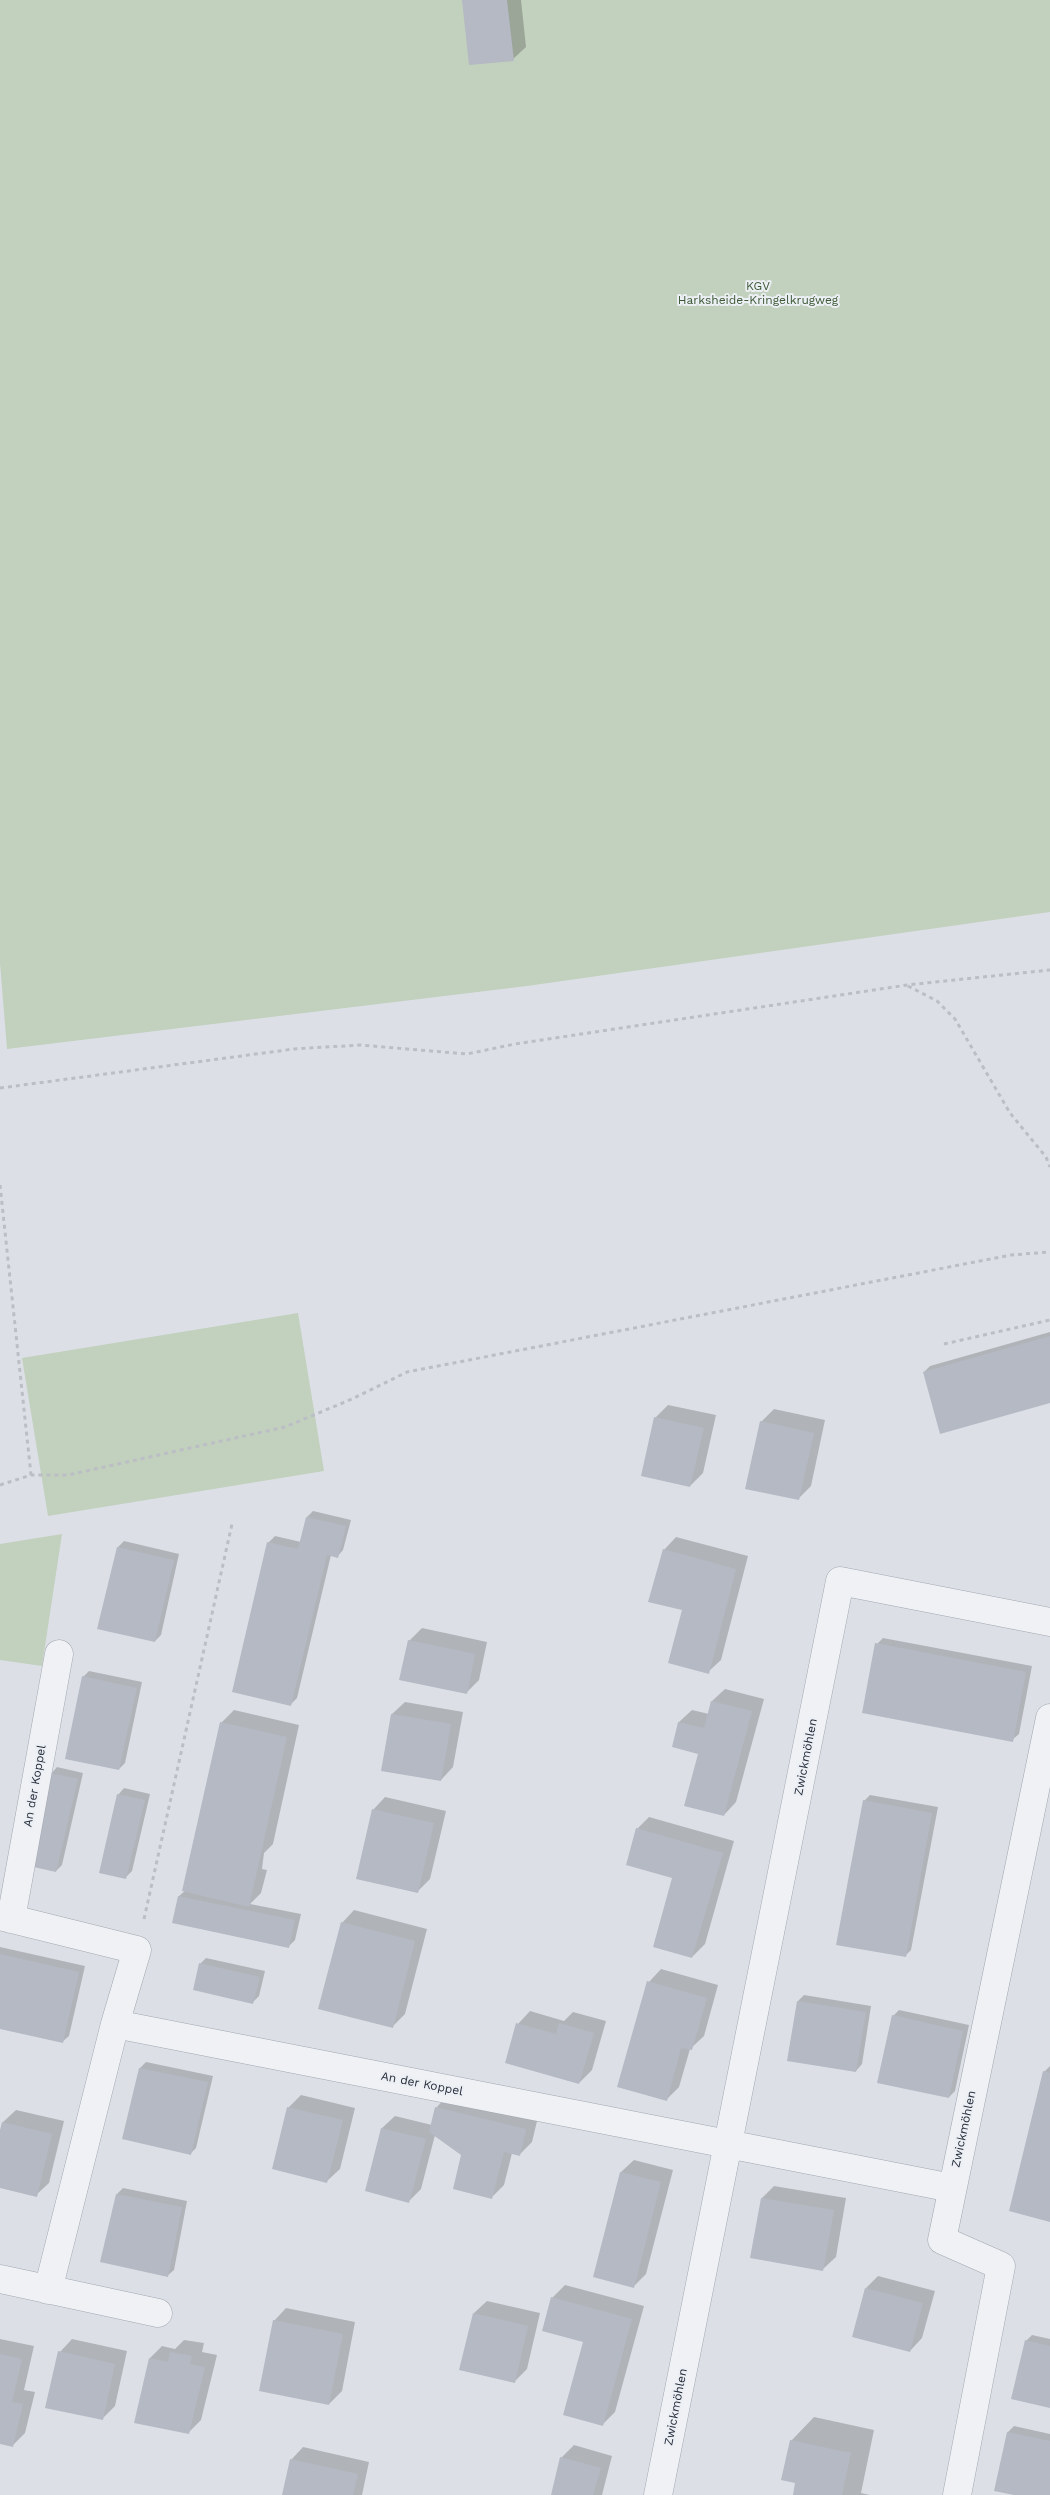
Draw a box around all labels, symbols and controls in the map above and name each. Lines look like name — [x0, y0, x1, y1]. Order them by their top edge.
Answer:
park label: KGV Harksheide-Kringelkrugweg — [678, 279, 838, 307]
street label: Zwickmöhlen — [791, 1717, 821, 1797]
street label: An der Koppel — [21, 1744, 49, 1828]
street label: An der Koppel — [380, 2069, 464, 2099]
street label: Zwickmöhlen — [949, 2089, 979, 2169]
street label: Zwickmöhlen — [661, 2367, 691, 2447]

